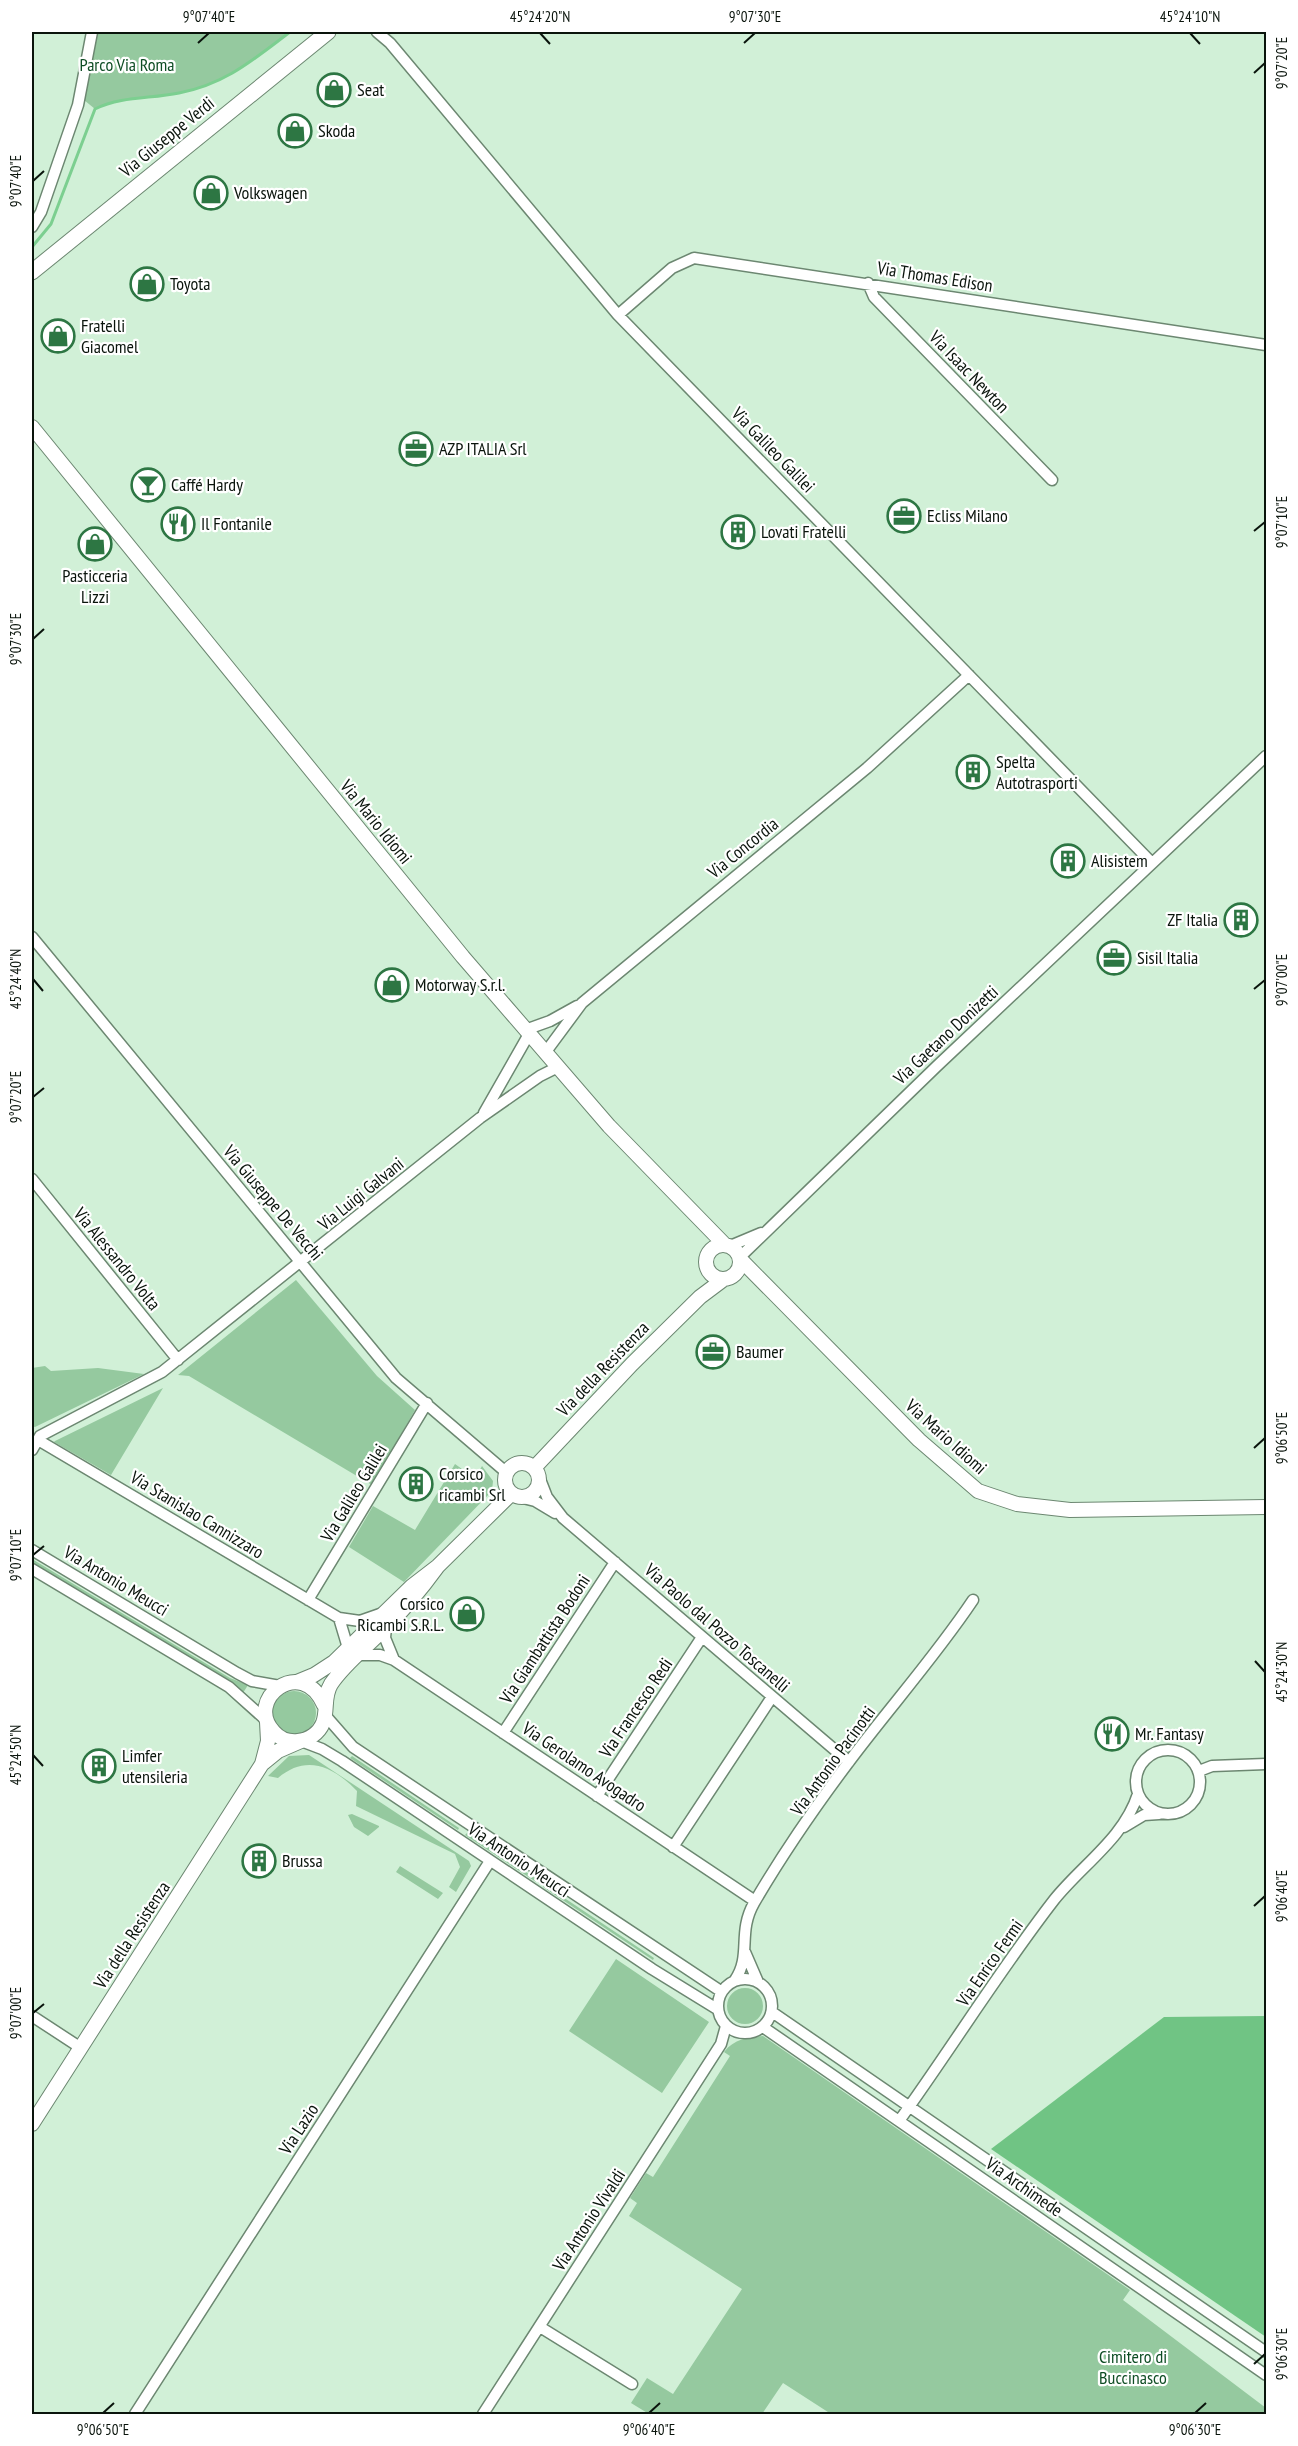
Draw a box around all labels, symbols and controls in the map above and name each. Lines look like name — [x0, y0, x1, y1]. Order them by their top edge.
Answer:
text: 9°07'40"E — [183, 7, 235, 26]
text: 45°24'20"N — [510, 7, 570, 26]
text: 9°07'30"E — [729, 7, 781, 26]
text: 45°24'10"N — [1160, 7, 1220, 26]
text: 9°07'20"E — [1272, 37, 1291, 89]
park label: Parco Via Roma — [80, 53, 174, 76]
shop icon: Seat — [316, 72, 352, 108]
place label: Seat — [357, 78, 384, 101]
street label: Via Giuseppe Verdi — [114, 91, 219, 182]
shop icon: Skoda — [277, 113, 313, 149]
place label: Skoda — [318, 119, 355, 142]
text: 9°07'40"E — [6, 155, 25, 207]
shop icon: Volkswagen — [193, 175, 229, 211]
place label: Volkswagen — [233, 181, 307, 204]
street label: Via Thomas Edison — [875, 256, 994, 297]
shop icon: Toyota — [129, 266, 165, 302]
place label: Toyota — [170, 272, 210, 295]
place label: Fratelli Giacomel — [81, 314, 139, 358]
shop icon: Fratelli Giacomel — [40, 318, 76, 354]
street label: Via Isaac Newton — [924, 325, 1014, 418]
street label: Via Galileo Galilei — [726, 401, 820, 497]
office icon: AZP ITALIA Srl — [398, 431, 434, 467]
place label: AZP ITALIA Srl — [439, 437, 527, 460]
bar icon: Caffé Hardy — [130, 467, 166, 503]
place label: Caffé Hardy — [171, 473, 243, 496]
text: 9°07'10"E — [1272, 496, 1291, 548]
office icon: Ecliss Milano — [886, 498, 922, 534]
place label: Ecliss Milano — [927, 504, 1008, 527]
restaurant icon: Il Fontanile — [160, 506, 196, 542]
place label: Il Fontanile — [201, 512, 272, 535]
building icon: Lovati Fratelli — [720, 514, 756, 550]
place label: Lovati Fratelli — [761, 520, 846, 543]
shop icon: Pasticceria Lizzi — [77, 526, 113, 562]
place label: Pasticceria Lizzi — [62, 564, 128, 608]
text: 9°07'30"E — [6, 613, 25, 665]
place label: Spelta Autotrasporti — [996, 750, 1078, 794]
building icon: Spelta Autotrasporti — [955, 754, 991, 790]
street label: Via Mario Idiomi — [335, 774, 417, 868]
street label: Via Concordia — [702, 812, 783, 884]
building icon: Alisistem — [1050, 843, 1086, 879]
place label: Alisistem — [1091, 849, 1148, 872]
building icon: ZF Italia — [1223, 902, 1259, 938]
place label: ZF Italia — [1167, 908, 1218, 931]
office icon: Sisil Italia — [1096, 940, 1132, 976]
place label: Sisil Italia — [1137, 946, 1198, 969]
text: 45°24'40"N — [6, 949, 25, 1009]
text: 9°07'00"E — [1272, 954, 1291, 1006]
shop icon: Motorway S.r.l. — [374, 967, 410, 1003]
place label: Motorway S.r.l. — [415, 973, 505, 996]
street label: Via Gaetano Donizetti — [888, 980, 1003, 1090]
text: 9°07'20"E — [6, 1071, 25, 1123]
street label: Via Giuseppe De Vecchi — [218, 1140, 328, 1265]
street label: Via Luigi Galvani — [312, 1152, 408, 1236]
street label: Via Alessandro Volta — [68, 1202, 166, 1315]
street label: Via della Resistenza — [551, 1316, 654, 1422]
office icon: Baumer — [695, 1334, 731, 1370]
place label: Baumer — [736, 1340, 784, 1363]
street label: Via Mario Idiomi — [900, 1393, 992, 1479]
text: 9°06'50"E — [1272, 1412, 1291, 1464]
street label: Via Galileo Galilei — [315, 1440, 392, 1547]
place label: Corsico ricambi Srl — [439, 1462, 506, 1506]
street label: Via Stanislao Cannizzaro — [125, 1465, 268, 1564]
building icon: Corsico ricambi Srl — [398, 1466, 434, 1502]
text: 9°07'10"E — [6, 1529, 25, 1581]
street label: Via Antonio Meucci — [59, 1540, 173, 1621]
street label: Via Paolo dal Pozzo Toscanelli — [639, 1558, 795, 1697]
street label: Via Giambattista Bodoni — [494, 1570, 595, 1708]
place label: Corsico Ricambi S.R.L. — [357, 1592, 444, 1636]
shop icon: Corsico Ricambi S.R.L. — [449, 1596, 485, 1632]
text: 45°24'30"N — [1272, 1642, 1291, 1702]
street label: Via Francesco Redi — [593, 1654, 677, 1763]
street label: Via Antonio Pacinotti — [785, 1701, 880, 1821]
street label: Via Gerolamo Avogadro — [517, 1716, 651, 1817]
restaurant icon: Mr. Fantasy — [1094, 1716, 1130, 1752]
place label: Mr. Fantasy — [1135, 1722, 1204, 1745]
text: 45°24'50"N — [6, 1725, 25, 1785]
place label: Limfer utensileria — [122, 1744, 188, 1788]
building icon: Limfer utensileria — [81, 1748, 117, 1784]
street label: Via Antonio Meucci — [463, 1816, 575, 1902]
building icon: Brussa — [241, 1843, 277, 1879]
place label: Brussa — [282, 1849, 323, 1872]
text: 9°06'40"E — [1272, 1870, 1291, 1922]
street label: Via della Resistenza — [88, 1877, 175, 1993]
street label: Via Enrico Fermi — [951, 1915, 1028, 2011]
text: 9°07'00"E — [6, 1987, 25, 2039]
street label: Via Lazio — [273, 2099, 324, 2159]
street label: Via Archimede — [980, 2151, 1067, 2221]
street label: Via Antonio Vivaldi — [547, 2164, 630, 2276]
text: 9°06'30"E — [1272, 2328, 1291, 2380]
park label: Cimitero di Buccinasco — [1099, 2345, 1167, 2389]
text: 9°06'50"E — [77, 2420, 129, 2439]
text: 9°06'40"E — [623, 2420, 675, 2439]
text: 9°06'30"E — [1169, 2420, 1221, 2439]

